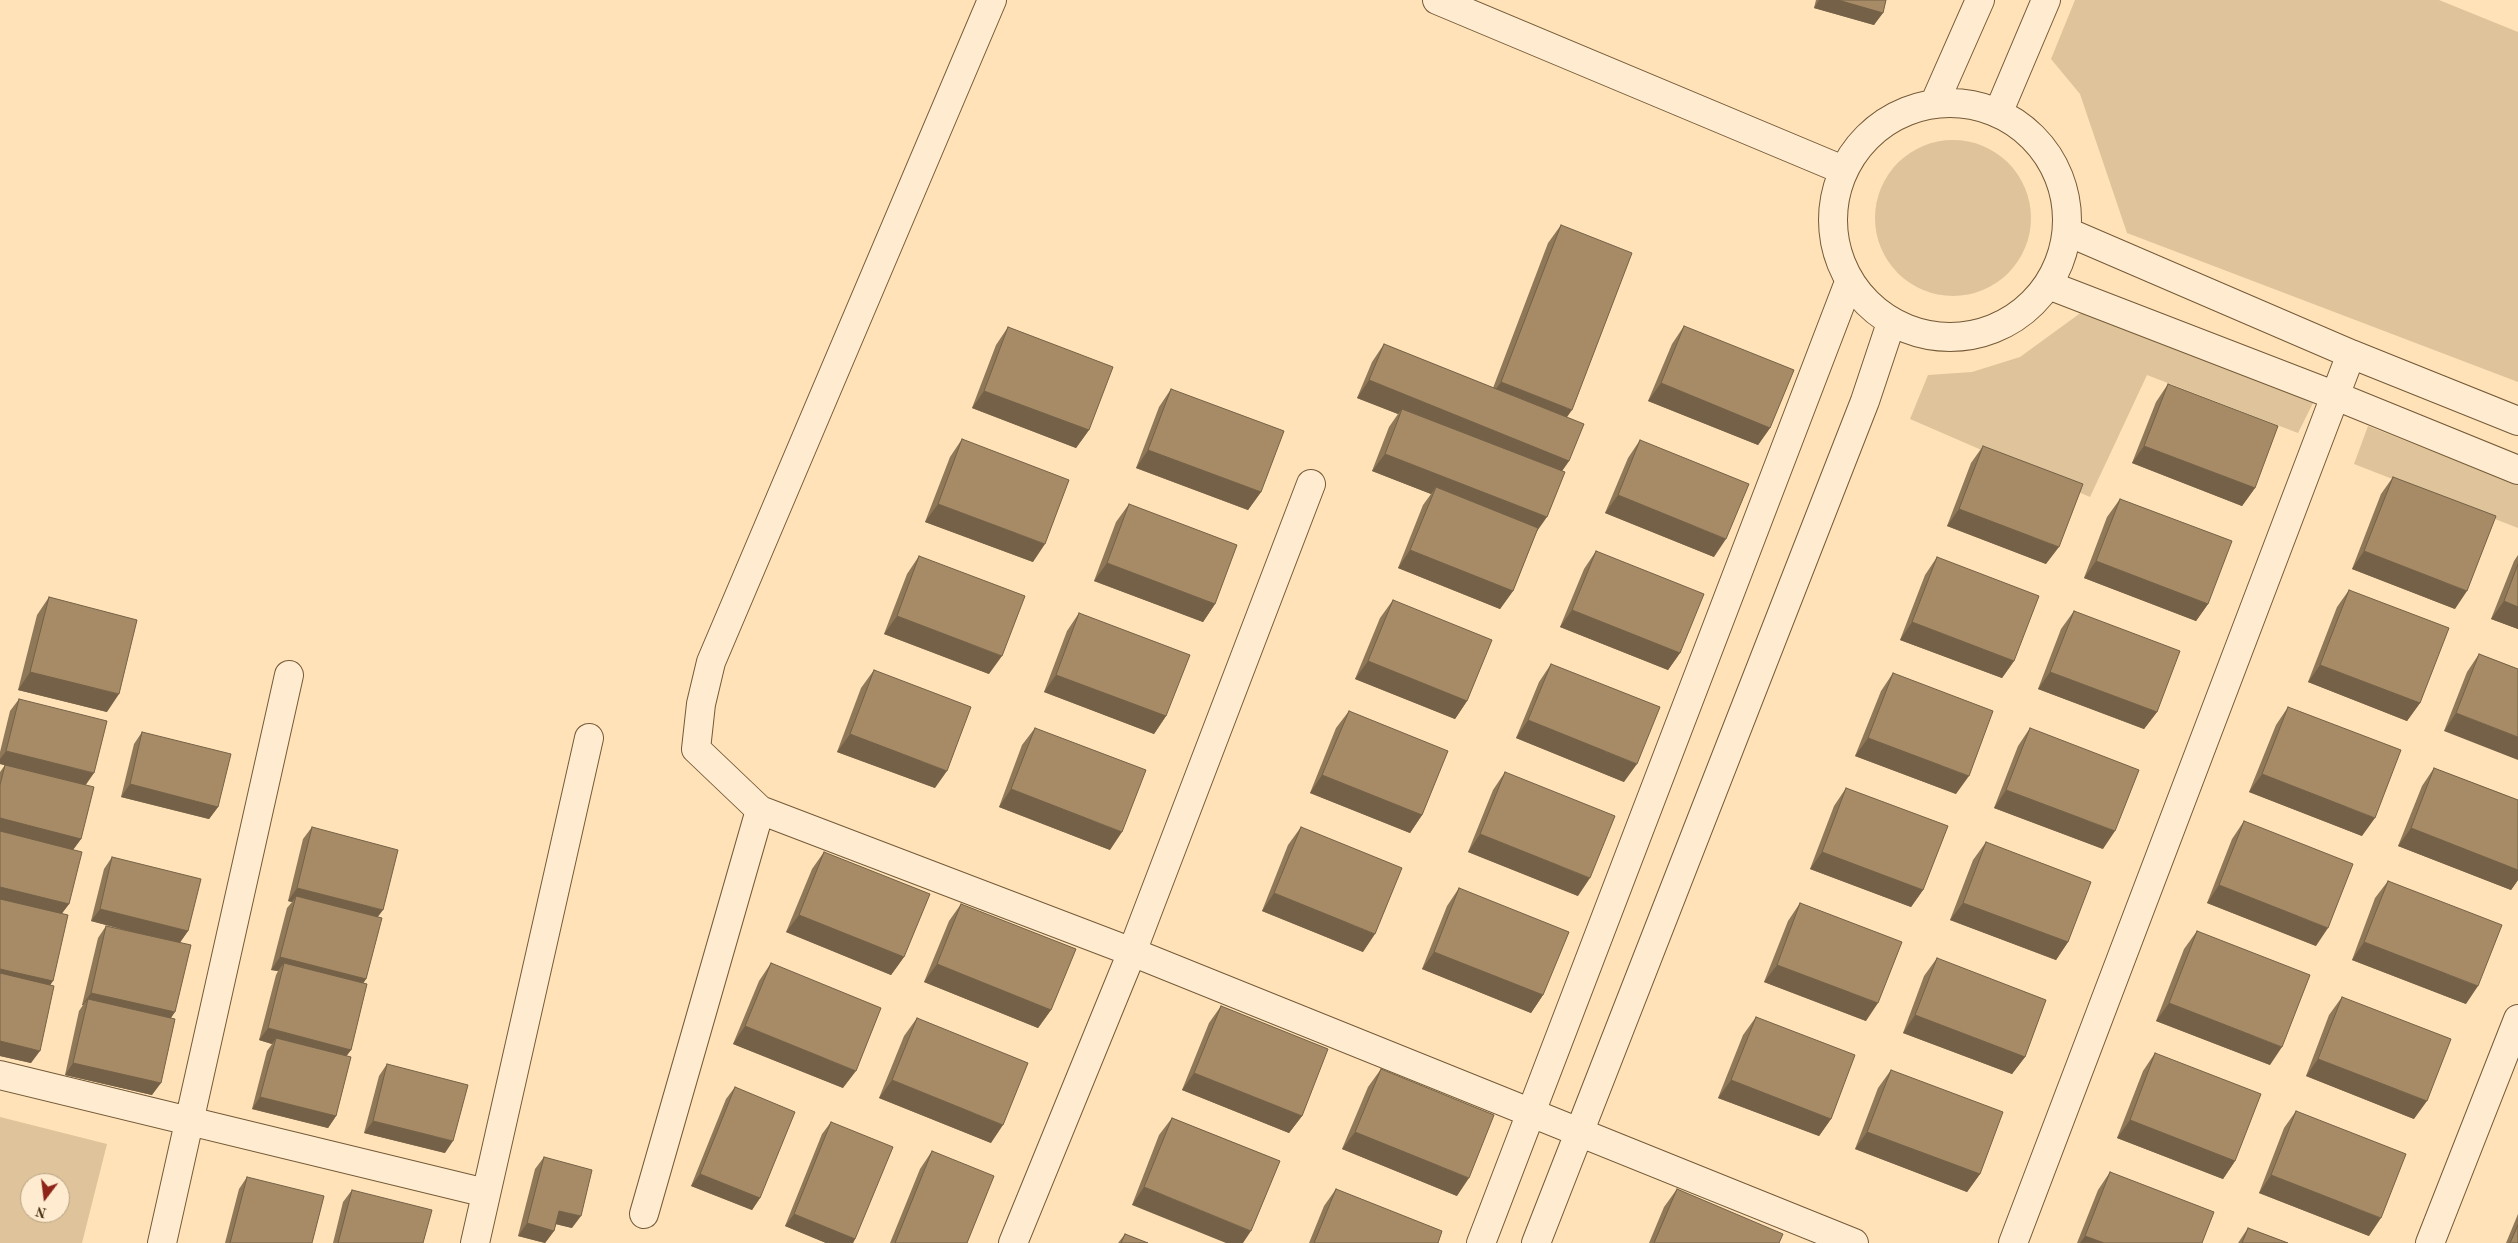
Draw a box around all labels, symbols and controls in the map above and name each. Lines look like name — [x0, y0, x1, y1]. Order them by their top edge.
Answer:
north arrow — [20, 1173, 70, 1223]
text: N — [34, 1203, 48, 1220]

